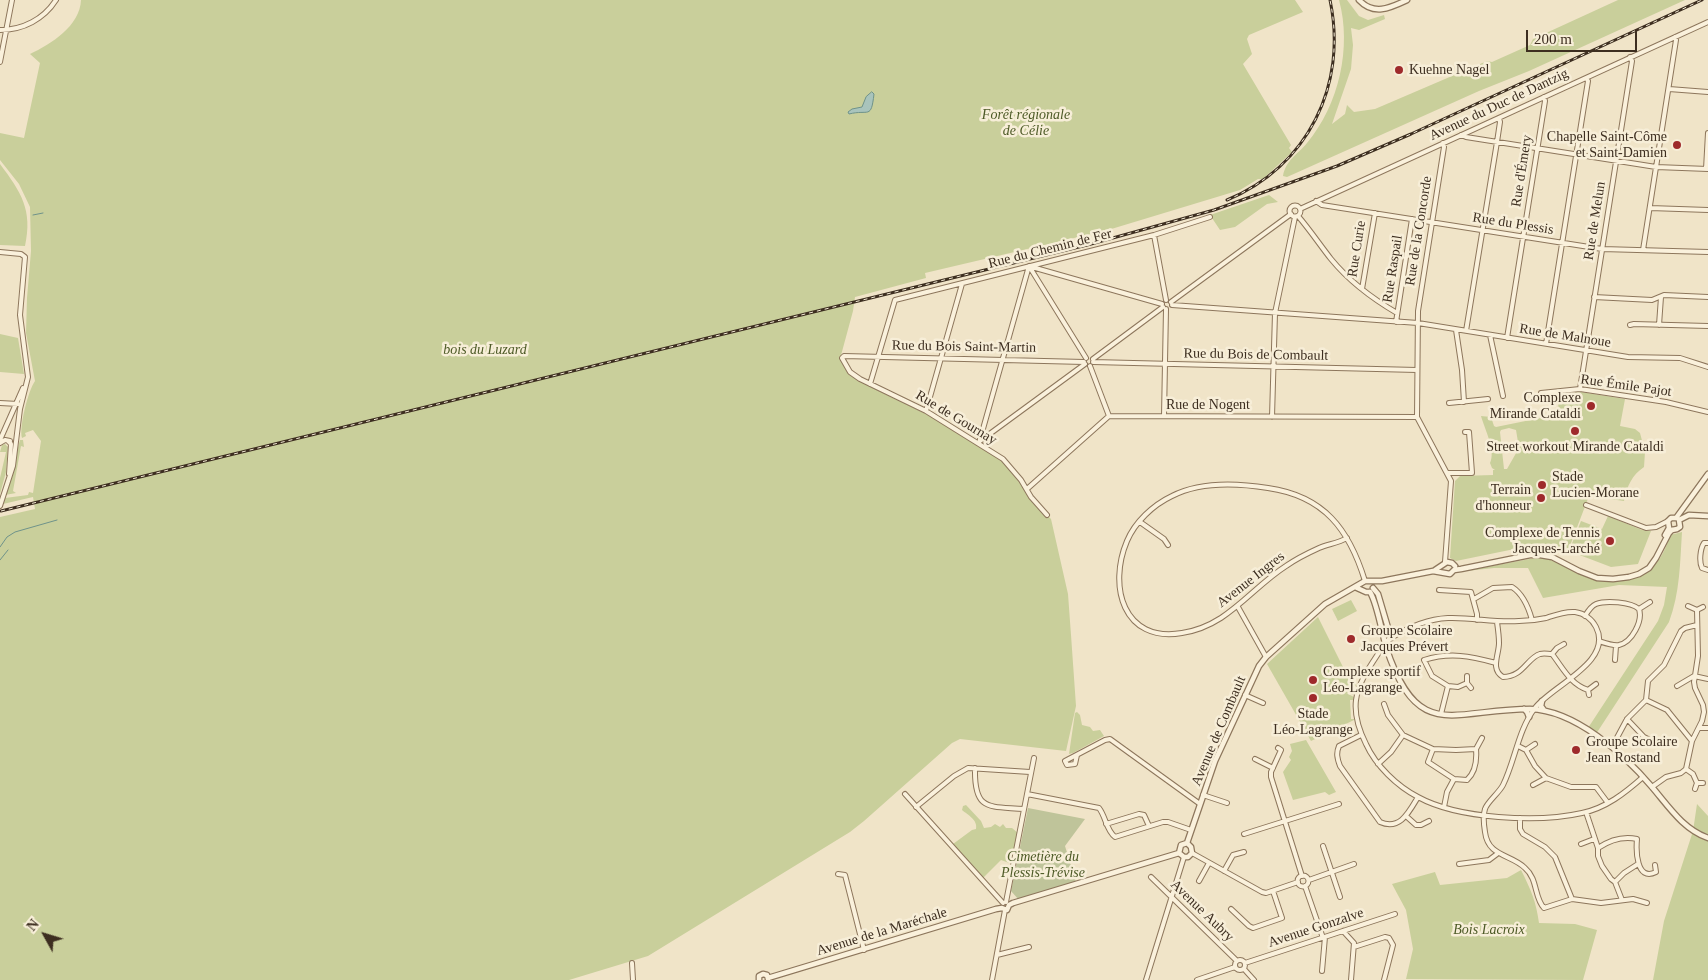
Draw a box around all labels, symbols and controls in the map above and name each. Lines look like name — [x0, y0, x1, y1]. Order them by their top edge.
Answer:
scale bar — [1528, 20, 1639, 52]
text: 200 m — [1534, 31, 1572, 47]
place label: Kuehne Nagel — [1409, 62, 1489, 78]
marker: Kuehne Nagel — [1393, 64, 1405, 76]
street label: Avenue du Duc de Dantzig — [1427, 65, 1571, 145]
park label: Forêt régionale de Célie — [982, 107, 1070, 140]
place label: Chapelle Saint-Côme et Saint-Damien — [1547, 129, 1667, 162]
street label: Rue d'Émery — [1508, 134, 1536, 208]
marker: Chapelle Saint-Côme et Saint-Damien — [1671, 139, 1683, 151]
street label: Rue de la Concorde — [1402, 175, 1436, 287]
street label: Rue de Melun — [1580, 181, 1610, 261]
street label: Rue du Plessis — [1471, 209, 1555, 239]
street label: Rue Curie — [1344, 219, 1370, 279]
street label: Rue du Chemin de Fer — [986, 226, 1114, 272]
street label: Rue Raspail — [1379, 234, 1407, 304]
street label: Rue de Malnoue — [1518, 320, 1612, 352]
street label: Rue du Bois Saint-Martin — [892, 337, 1036, 357]
park label: bois du Luzard — [443, 342, 527, 358]
street label: Rue du Bois de Combault — [1184, 345, 1328, 365]
street label: Rue Émile Pajot — [1579, 371, 1673, 401]
street label: Rue de Gournay — [912, 387, 1000, 449]
place label: Complexe Mirande Cataldi — [1490, 390, 1581, 422]
street label: Rue de Nogent — [1166, 397, 1250, 413]
marker: Complexe Mirande Cataldi — [1585, 400, 1597, 412]
marker: Street workout Mirande Cataldi — [1569, 425, 1581, 437]
place label: Street workout Mirande Cataldi — [1486, 439, 1664, 455]
place label: Stade Lucien-Morane — [1552, 469, 1639, 502]
marker: Stade Lucien-Morane — [1536, 479, 1548, 491]
place label: Terrain d'honneur — [1476, 482, 1531, 514]
marker: Terrain d'honneur — [1535, 492, 1547, 504]
place label: Complexe de Tennis Jacques-Larché — [1485, 525, 1600, 558]
marker: Complexe de Tennis Jacques-Larché — [1604, 535, 1616, 547]
street label: Avenue Ingres — [1214, 548, 1288, 612]
place label: Groupe Scolaire Jacques Prévert — [1361, 623, 1452, 656]
marker: Groupe Scolaire Jacques Prévert — [1345, 633, 1357, 645]
place label: Complexe sportif Léo-Lagrange — [1323, 664, 1421, 696]
street label: Avenue de Combault — [1188, 673, 1250, 789]
marker: Complexe sportif Léo-Lagrange — [1307, 674, 1319, 686]
marker: Stade Léo-Lagrange — [1307, 692, 1319, 704]
place label: Stade Léo-Lagrange — [1273, 706, 1353, 739]
place label: Groupe Scolaire Jean Rostand — [1586, 734, 1677, 766]
marker: Groupe Scolaire Jean Rostand — [1570, 744, 1582, 756]
park label: Cimetière du Plessis-Trévise — [1001, 849, 1085, 882]
street label: Avenue Aubry — [1167, 877, 1237, 945]
street label: Avenue de la Maréchale — [815, 904, 949, 960]
street label: Avenue Gonzalve — [1266, 905, 1366, 951]
north arrow — [20, 910, 70, 960]
text: N — [24, 917, 42, 934]
park label: Bois Lacroix — [1453, 922, 1525, 938]

